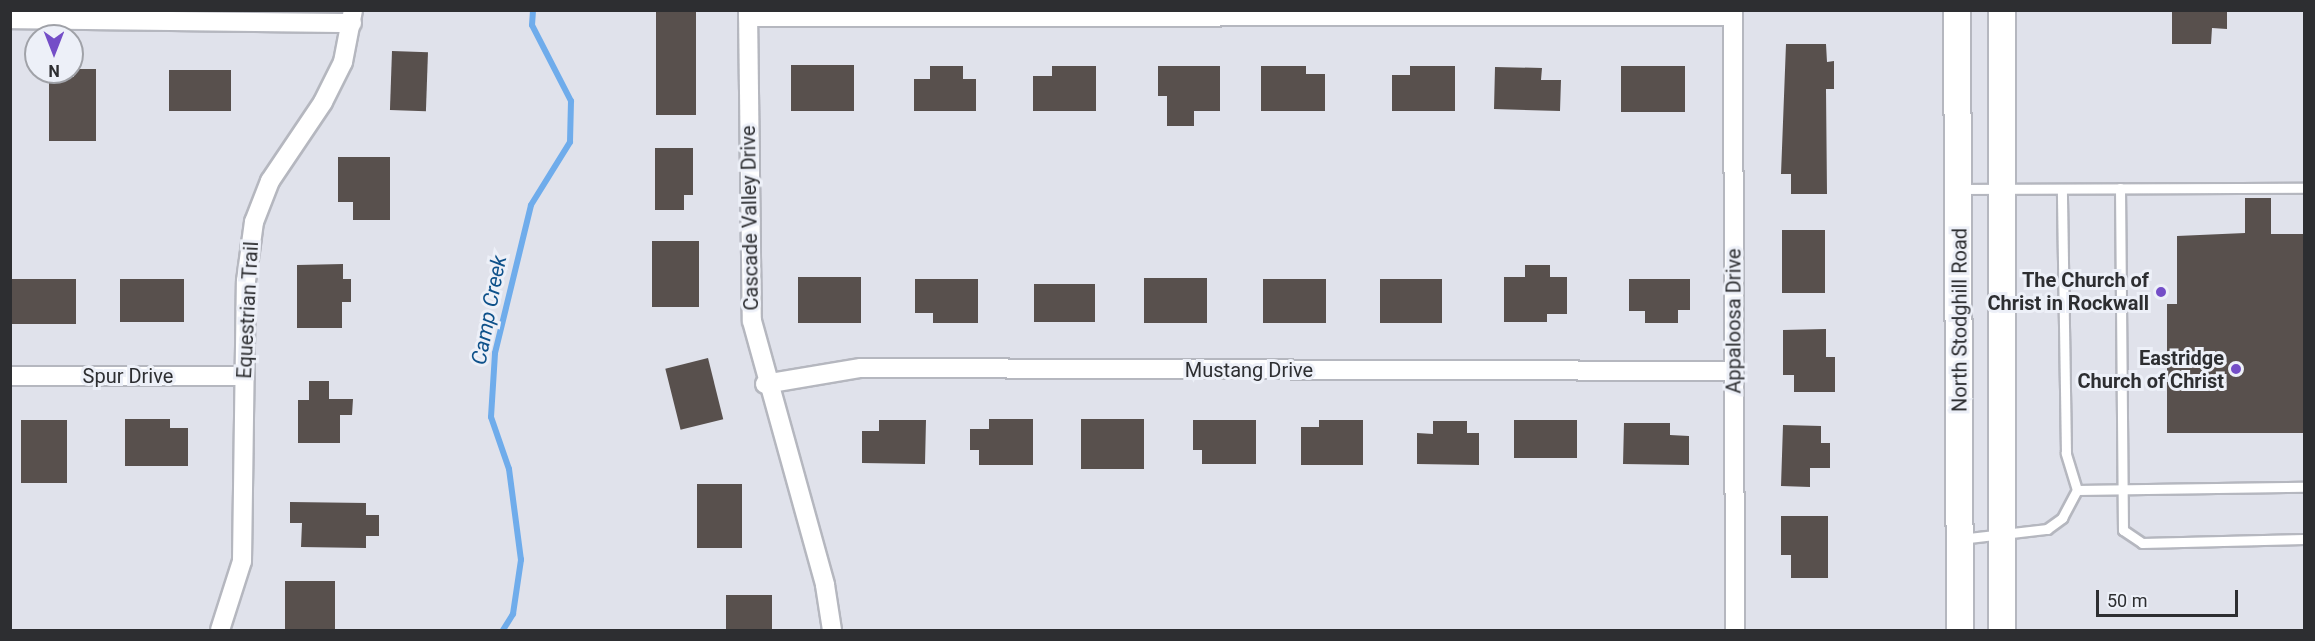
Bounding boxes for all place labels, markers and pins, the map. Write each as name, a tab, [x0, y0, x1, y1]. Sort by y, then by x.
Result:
place label: The Church of Christ in Rockwall	[1987, 268, 2149, 315]
marker: The Church of Christ in Rockwall	[2154, 285, 2168, 299]
place label: Eastridge Church of Christ	[2077, 346, 2224, 393]
marker: Eastridge Church of Christ	[2229, 362, 2243, 376]

